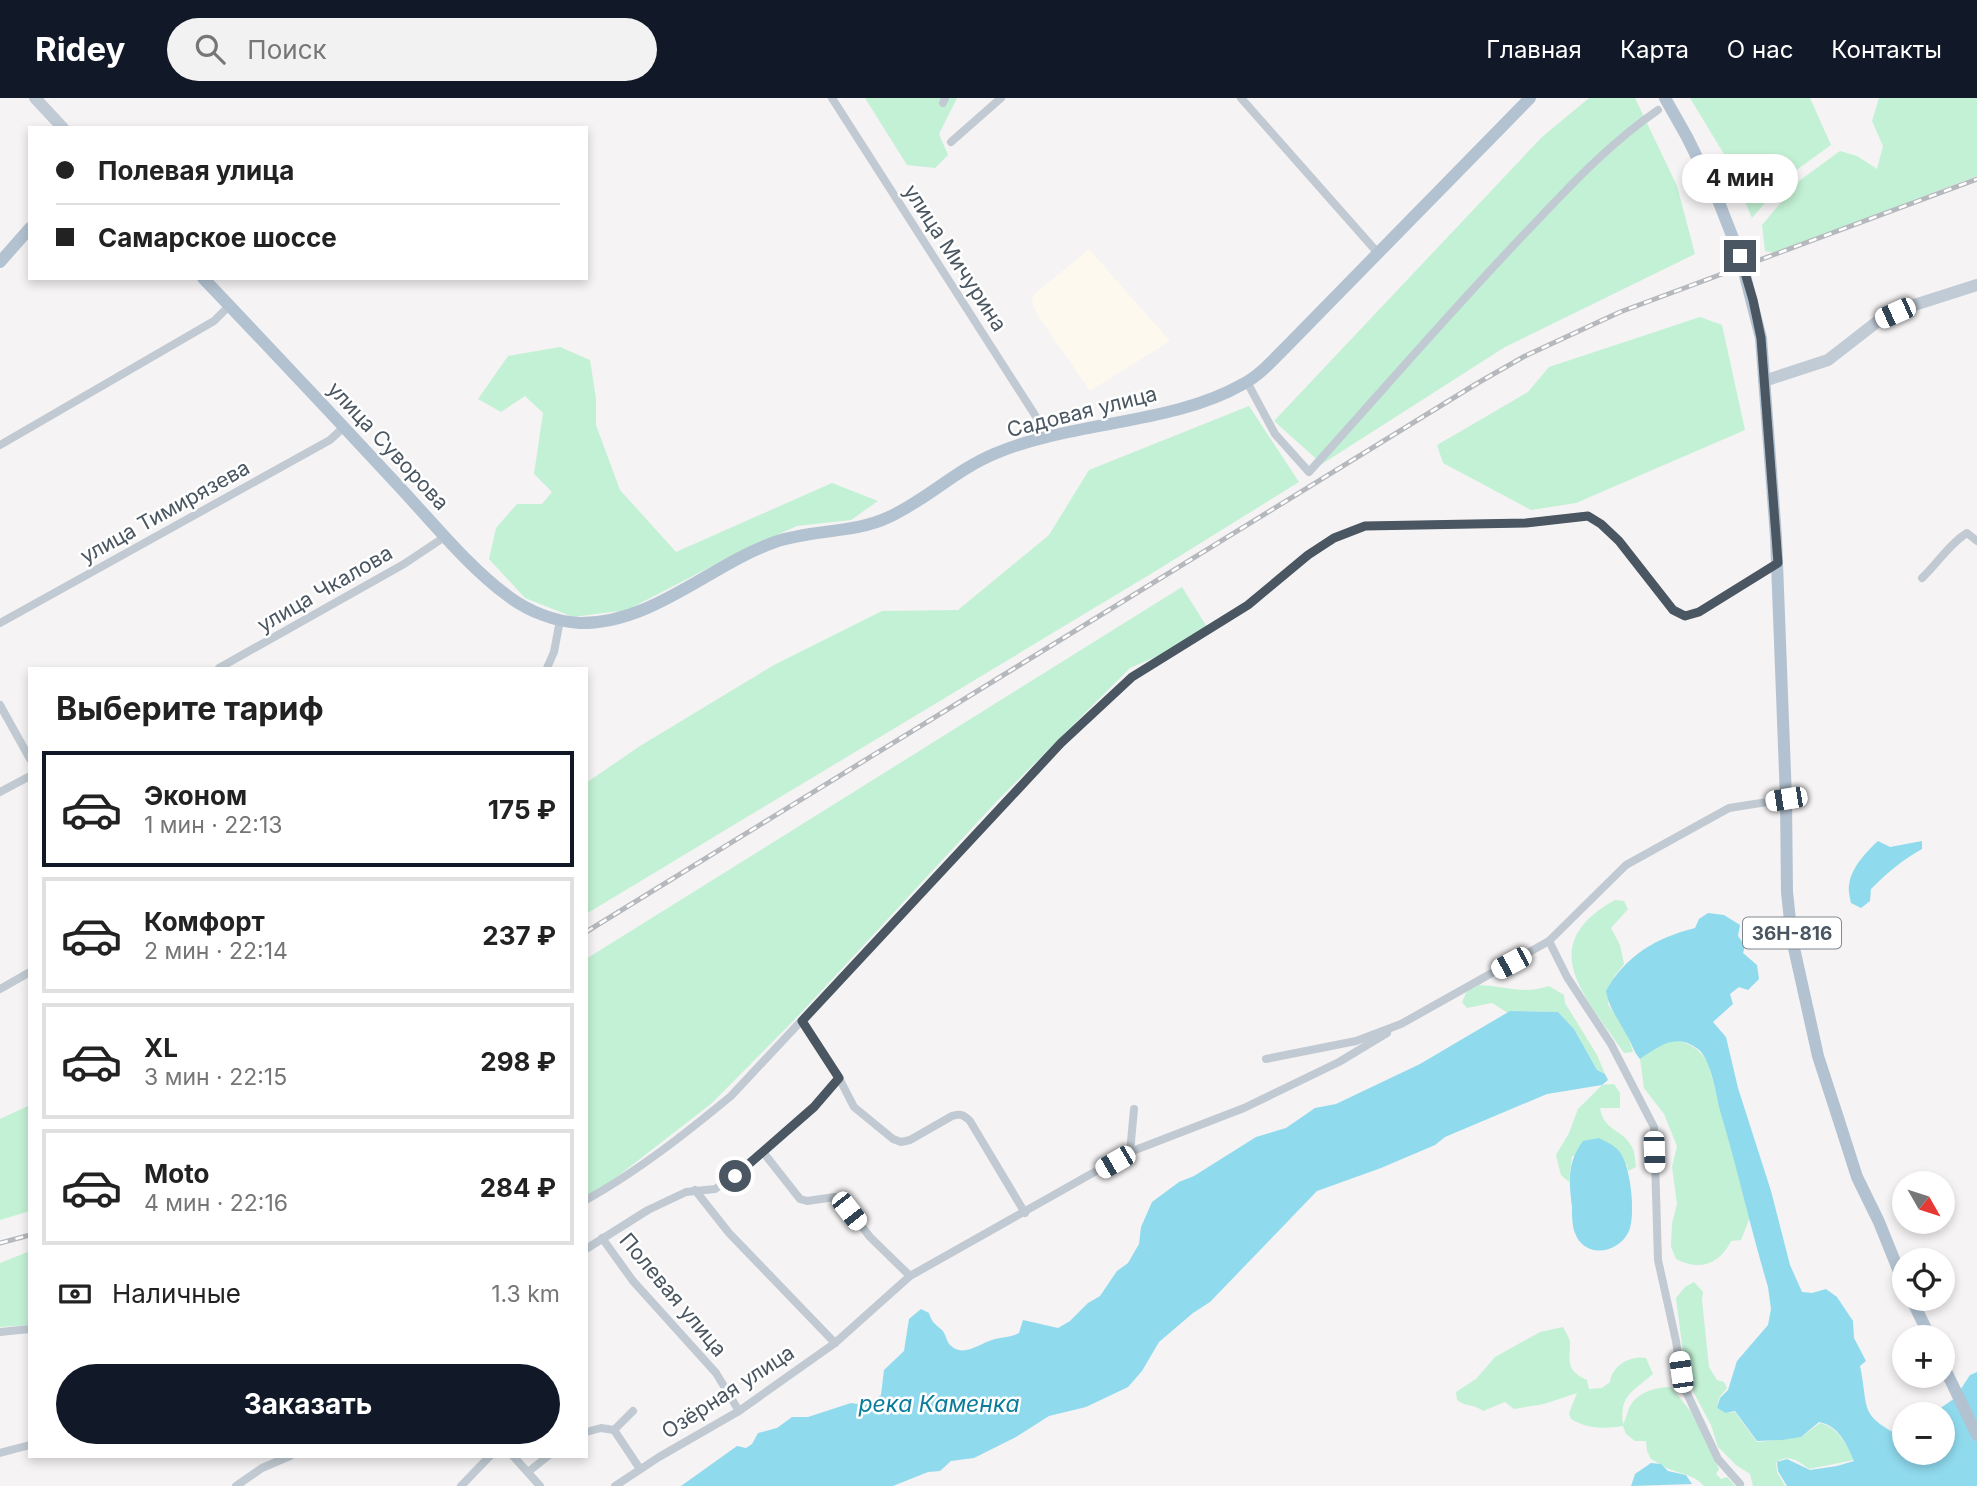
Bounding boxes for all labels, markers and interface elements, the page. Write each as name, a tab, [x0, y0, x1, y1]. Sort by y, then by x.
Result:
search box	[167, 18, 657, 81]
text: Ridey	[35, 29, 125, 69]
icon: search	[191, 30, 229, 68]
text: Поиск	[247, 34, 327, 65]
text: Главная	[1486, 35, 1582, 64]
text: Карта	[1620, 35, 1689, 64]
text: О нас	[1727, 35, 1793, 64]
text: Контакты	[1831, 35, 1942, 64]
text: Полевая улица	[98, 155, 294, 186]
callout: 4 мин	[1682, 155, 1798, 204]
text: 4 мин	[1706, 164, 1774, 192]
street label: улица Мичурина	[899, 180, 1012, 336]
text: Самарское шоссе	[98, 222, 337, 253]
route end	[1724, 240, 1756, 272]
car	[1872, 295, 1919, 331]
street label: улица Суворова	[323, 376, 454, 515]
street label: Садовая улица	[1004, 381, 1160, 442]
street label: улица Тимирязева	[76, 455, 254, 568]
street label: улица Чкалова	[253, 540, 397, 637]
text: Выберите тариф	[56, 689, 324, 728]
icon: car	[60, 778, 123, 841]
text: Эконом	[144, 780, 247, 811]
car	[1764, 785, 1809, 813]
text: 175 ₽	[488, 794, 556, 825]
text: 1 мин · 22:13	[144, 811, 283, 839]
icon: car	[60, 904, 123, 967]
text: Комфорт	[144, 906, 265, 937]
road number: 36Н-816	[1743, 918, 1841, 948]
text: 237 ₽	[482, 920, 556, 951]
text: 2 мин · 22:14	[144, 937, 288, 965]
car	[1488, 944, 1535, 982]
icon: car	[60, 1030, 123, 1093]
text: XL	[144, 1032, 178, 1063]
text: 298 ₽	[480, 1046, 556, 1077]
text: 3 мин · 22:15	[144, 1063, 287, 1091]
car	[1643, 1131, 1666, 1173]
car	[1092, 1142, 1139, 1182]
icon: car	[60, 1156, 123, 1219]
text: Moto	[144, 1158, 209, 1189]
route start	[719, 1160, 751, 1192]
north arrow	[1892, 1171, 1955, 1234]
map controls	[1892, 1171, 1955, 1465]
text: 284 ₽	[480, 1172, 556, 1203]
car	[828, 1188, 871, 1234]
text: 4 мин · 22:16	[144, 1189, 288, 1217]
street label: Полевая улица	[615, 1228, 732, 1361]
button: locate	[1892, 1248, 1955, 1311]
icon: cash	[56, 1275, 94, 1313]
text: Наличные	[112, 1278, 241, 1309]
text: 1.3 km	[491, 1280, 560, 1308]
button: +	[1892, 1325, 1955, 1388]
street label: Озёрная улица	[657, 1339, 799, 1444]
car	[1668, 1350, 1695, 1394]
button: Заказать	[56, 1364, 560, 1444]
water label: река Каменка	[857, 1390, 1020, 1418]
button: −	[1892, 1402, 1955, 1465]

